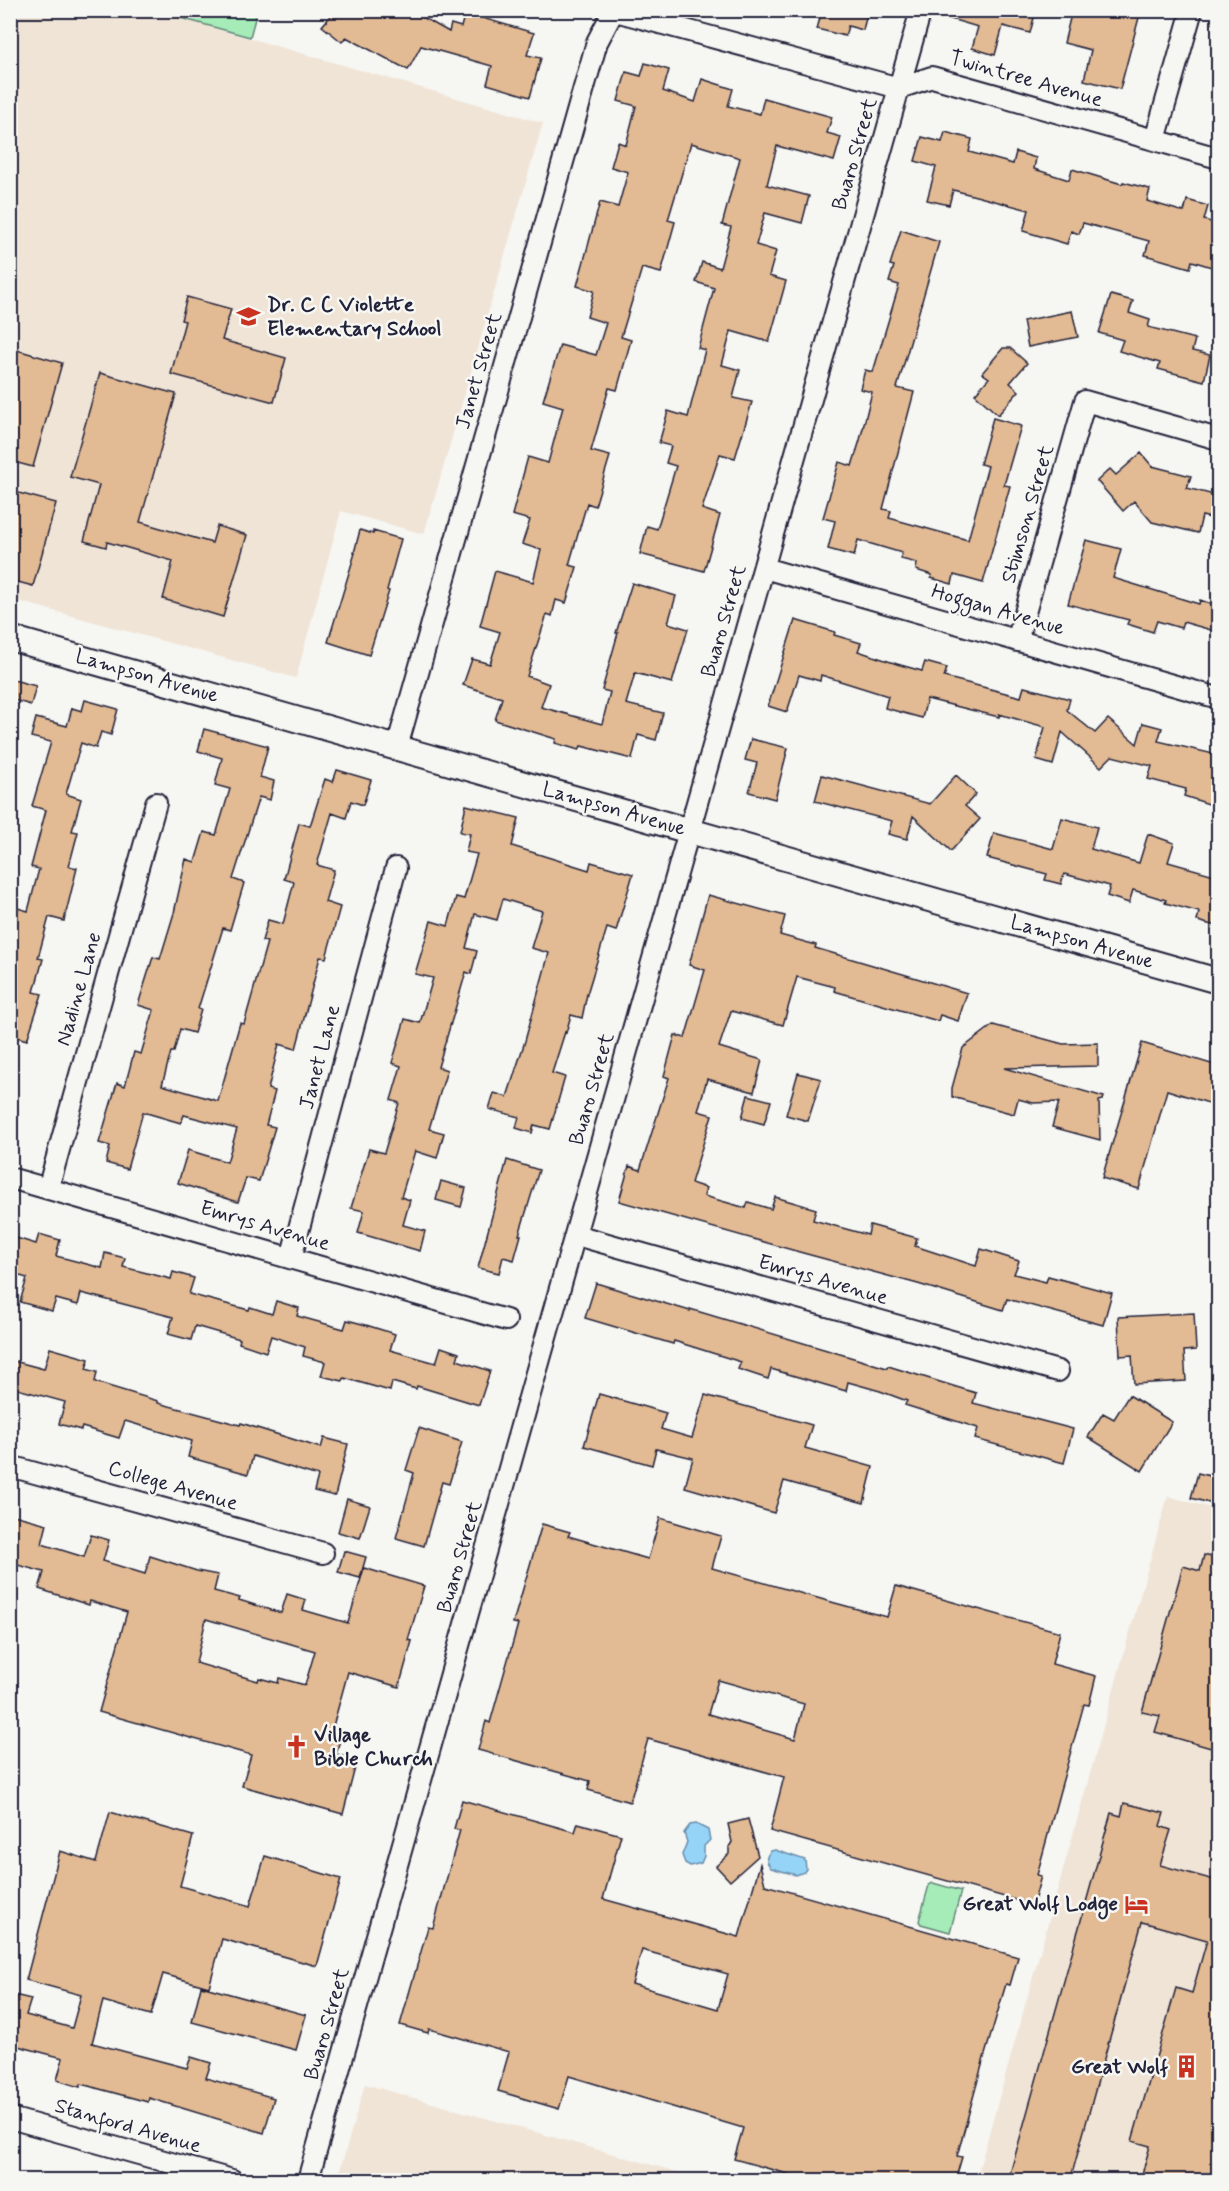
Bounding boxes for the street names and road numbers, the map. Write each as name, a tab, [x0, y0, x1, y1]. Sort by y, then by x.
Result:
street label: Twintree Avenue	[946, 44, 1106, 114]
street label: Buaro Street	[826, 94, 885, 213]
street label: Janet Street	[449, 309, 509, 433]
street label: Stimson Street	[995, 441, 1061, 586]
street label: Buaro Street	[695, 561, 754, 680]
street label: Hoggan Avenue	[927, 578, 1068, 644]
street label: Lampson Avenue	[72, 642, 222, 710]
street label: Lampson Avenue	[539, 775, 689, 843]
street label: Lampson Avenue	[1007, 908, 1157, 976]
street label: Nadine Lane	[49, 929, 109, 1049]
street label: Janet Lane	[293, 1001, 347, 1113]
street label: Buaro Street	[563, 1029, 622, 1148]
street label: Emrys Avenue	[197, 1194, 333, 1258]
street label: Emrys Avenue	[755, 1248, 891, 1312]
street label: College Avenue	[105, 1454, 241, 1518]
street label: Buaro Street	[431, 1497, 490, 1616]
street label: Buaro Street	[298, 1964, 357, 2083]
street label: Stanford Avenue	[51, 2092, 204, 2162]

